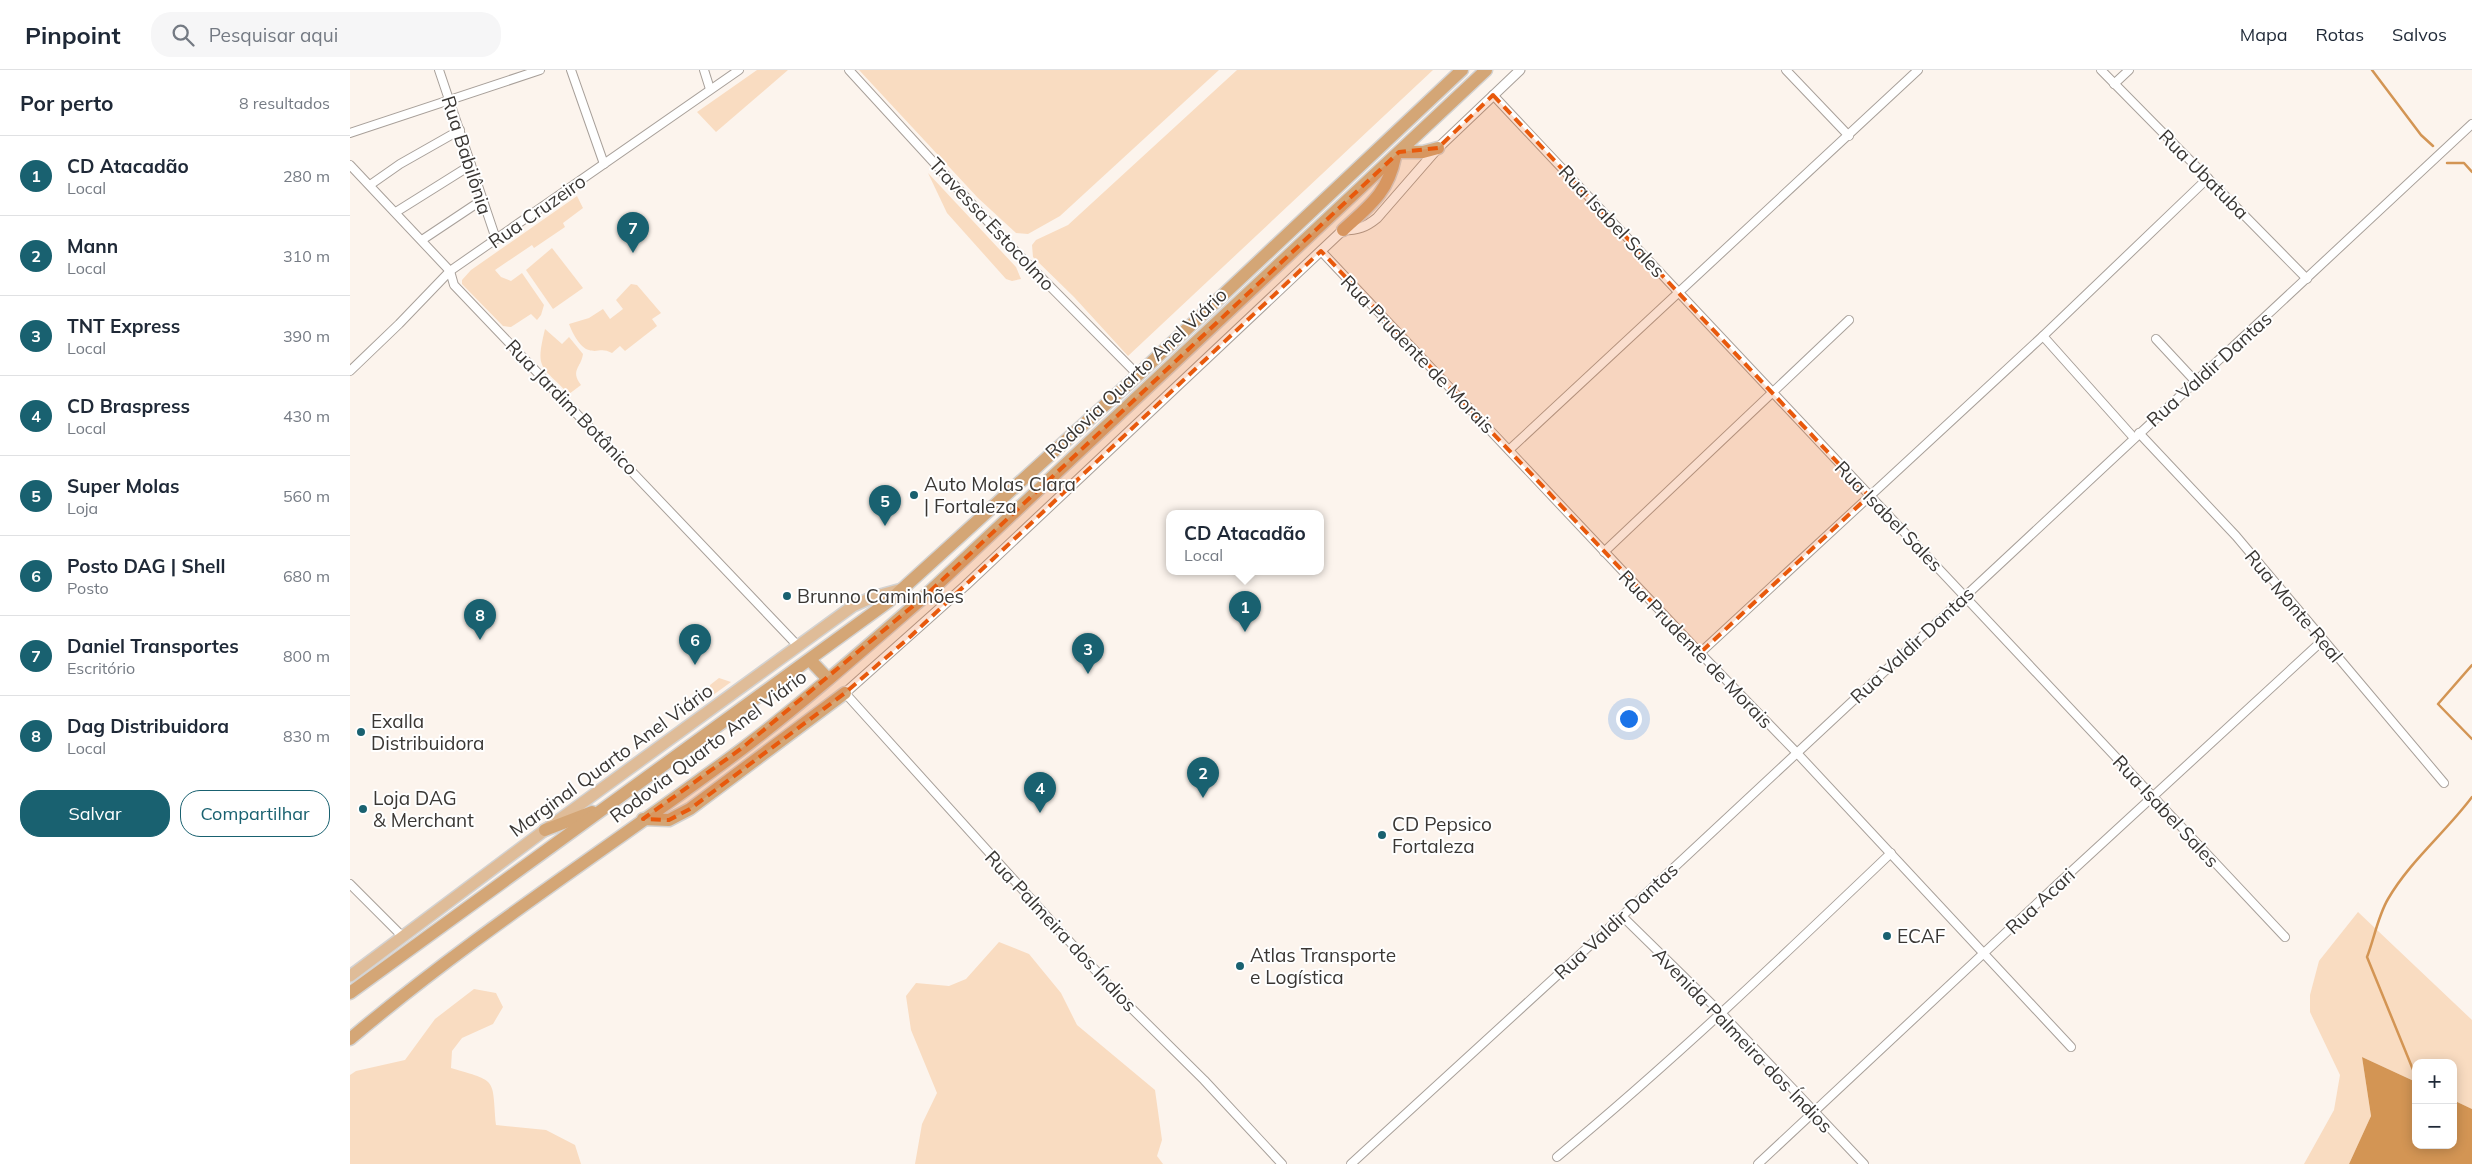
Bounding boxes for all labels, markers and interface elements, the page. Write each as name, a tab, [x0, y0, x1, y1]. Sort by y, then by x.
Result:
search box	[151, 12, 501, 57]
text: Pinpoint	[25, 20, 121, 50]
icon: search	[169, 21, 197, 49]
text: Pesquisar aqui	[209, 23, 338, 47]
text: Mapa	[2240, 23, 2288, 46]
text: Rotas	[2316, 23, 2364, 46]
text: Salvos	[2392, 23, 2447, 46]
text: Por perto	[20, 90, 114, 116]
text: 8 resultados	[239, 93, 330, 113]
street label: Rua Babilônia	[437, 93, 497, 217]
street label: Rua Ubatuba	[2154, 124, 2254, 224]
street label: Travessa Estocolmo	[924, 152, 1060, 296]
text: CD Atacadão	[67, 154, 189, 178]
street label: Rua Isabel Sales	[1554, 160, 1670, 282]
text: 1	[31, 166, 41, 186]
text: 280 m	[283, 166, 330, 186]
street label: Rua Cruzeiro	[484, 169, 590, 253]
text: Local	[67, 178, 106, 198]
pin: 7	[617, 212, 649, 253]
text: Mann	[67, 234, 118, 258]
text: 2	[31, 246, 41, 266]
text: 310 m	[283, 246, 330, 266]
text: Local	[67, 258, 106, 278]
street label: Rua Prudente de Morais	[1336, 270, 1500, 438]
street label: Rodovia Quarto Anel Viário	[1040, 282, 1232, 464]
street label: Rua Valdir Dantas	[2141, 306, 2277, 432]
text: TNT Express	[67, 314, 180, 338]
text: 3	[31, 326, 41, 346]
text: 390 m	[283, 326, 330, 346]
street label: Rua Jardim Botânico	[501, 334, 643, 480]
text: Local	[67, 338, 106, 358]
text: CD Braspress	[67, 394, 190, 418]
text: 4	[31, 406, 41, 426]
text: 430 m	[283, 406, 330, 426]
text: Local	[67, 418, 106, 438]
street label: Rua Isabel Sales	[1830, 456, 1948, 576]
place label: Auto Molas Clara | Fortaleza	[924, 472, 1076, 518]
text: Super Molas	[67, 474, 179, 498]
pin: 5	[869, 485, 901, 526]
text: 5	[31, 486, 41, 506]
text: 560 m	[283, 486, 330, 506]
marker: Auto Molas Clara | Fortaleza	[908, 489, 920, 501]
text: Loja	[67, 498, 98, 518]
popup	[1166, 510, 1324, 575]
text: CD Atacadão	[1184, 521, 1306, 545]
text: Local	[1184, 545, 1223, 565]
street label: Rua Monte Real	[2240, 545, 2348, 667]
text: Posto DAG | Shell	[67, 554, 225, 578]
street label: Rua Prudente de Morais	[1614, 565, 1778, 733]
text: 6	[31, 566, 41, 586]
text: 680 m	[283, 566, 330, 586]
text: Posto	[67, 578, 109, 598]
street label: Rua Valdir Dantas	[1845, 581, 1979, 709]
place label: Brunno Caminhões	[797, 584, 964, 608]
marker: Brunno Caminhões	[781, 590, 793, 602]
pin: 1	[1229, 591, 1261, 632]
pin: 8	[464, 599, 496, 640]
pin: 6	[679, 624, 711, 665]
pin: 3	[1072, 633, 1104, 674]
text: Daniel Transportes	[67, 634, 239, 658]
text: 7	[31, 646, 41, 666]
text: 800 m	[283, 646, 330, 666]
text: Escritório	[67, 658, 135, 678]
street label: Rodovia Quarto Anel Viário	[605, 664, 811, 828]
street label: Marginal Quarto Anel Viário	[505, 678, 717, 842]
your location	[1616, 706, 1642, 732]
place label: Exalla Distribuidora	[371, 709, 484, 755]
text: Dag Distribuidora	[67, 714, 229, 738]
text: 8	[31, 726, 41, 746]
text: 830 m	[283, 726, 330, 746]
marker: Exalla Distribuidora	[355, 726, 367, 738]
text: Local	[67, 738, 106, 758]
street label: Rua Isabel Sales	[2108, 750, 2224, 872]
pin: 2	[1187, 757, 1219, 798]
pin: 4	[1024, 772, 1056, 813]
place label: Loja DAG & Merchant	[373, 786, 474, 832]
button: Salvar	[20, 790, 170, 837]
button: Compartilhar	[180, 790, 330, 837]
marker: Loja DAG & Merchant	[357, 803, 369, 815]
place label: CD Pepsico Fortaleza	[1392, 812, 1492, 858]
marker: CD Pepsico Fortaleza	[1376, 829, 1388, 841]
street label: Rua Palmeira dos Índios	[980, 845, 1142, 1017]
street label: Rua Valdir Dantas	[1549, 857, 1683, 985]
street label: Rua Acari	[2000, 863, 2080, 939]
place label: ECAF	[1897, 924, 1946, 948]
marker: ECAF	[1881, 930, 1893, 942]
street label: Avenida Palmeira dos Índios	[1648, 942, 1838, 1138]
place label: Atlas Transporte e Logística	[1250, 943, 1396, 989]
marker: Atlas Transporte e Logística	[1234, 960, 1246, 972]
map controls	[2412, 1059, 2457, 1149]
button: +	[2412, 1059, 2457, 1104]
button: −	[2412, 1104, 2457, 1149]

